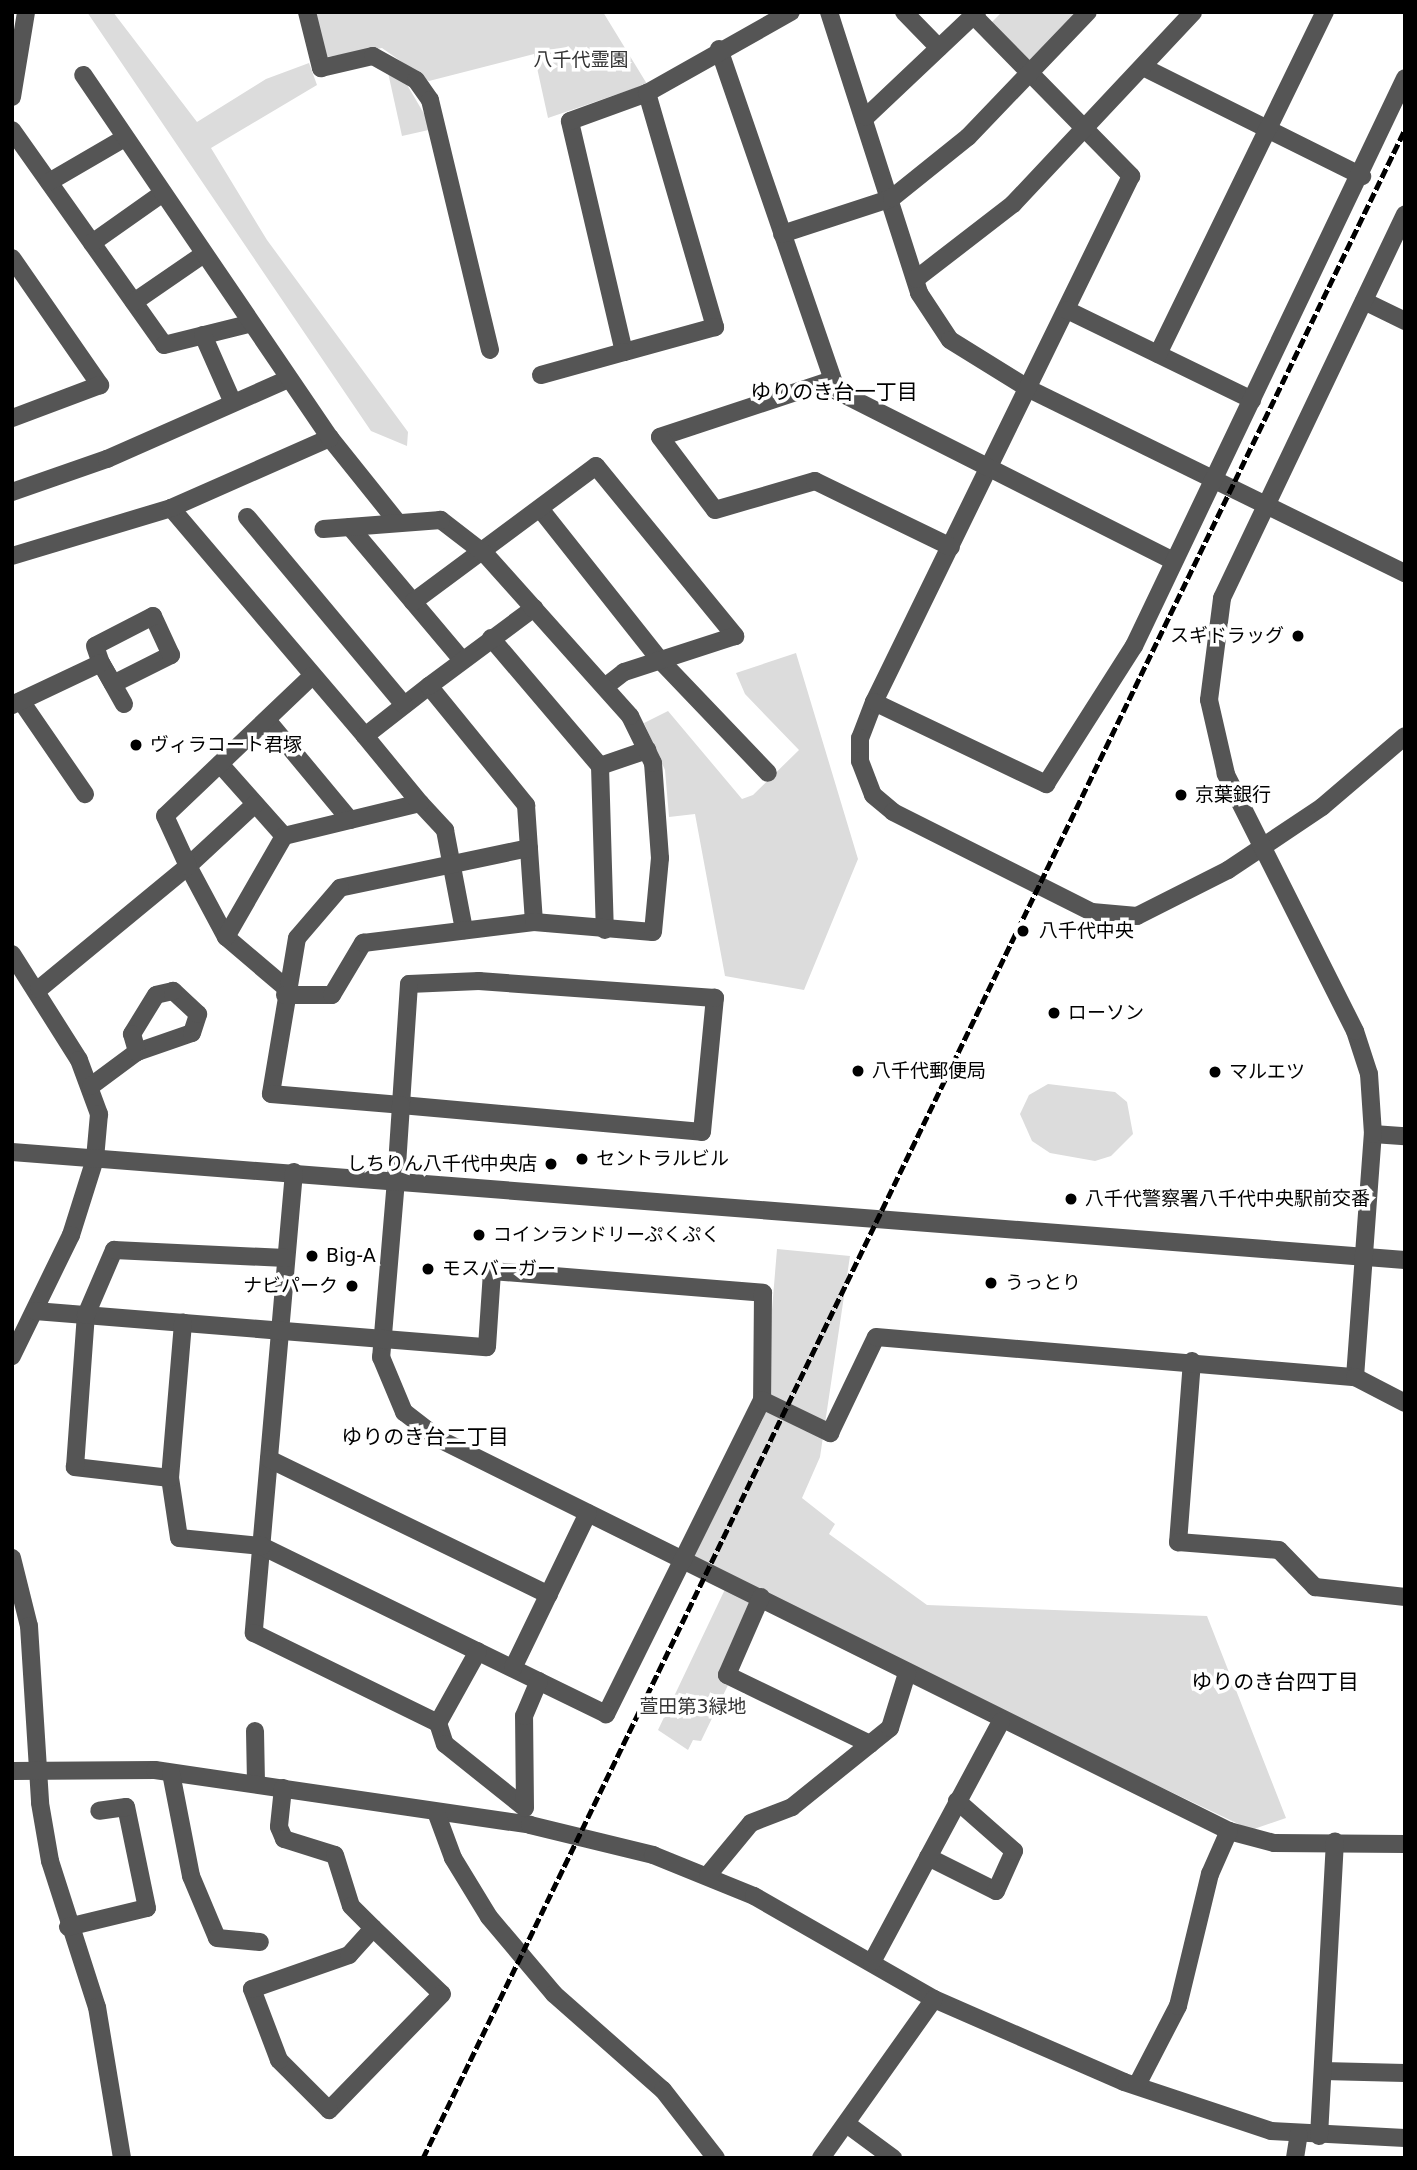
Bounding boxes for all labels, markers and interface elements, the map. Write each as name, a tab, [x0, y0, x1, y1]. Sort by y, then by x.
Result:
park label: 八千代霊園	[534, 49, 628, 71]
district label: ゆりのき台一丁目	[750, 379, 918, 405]
place label: スギドラッグ	[1170, 625, 1284, 647]
marker: スギドラッグ	[1290, 628, 1306, 644]
place label: ヴィラコート君塚	[150, 734, 302, 756]
marker: ヴィラコート君塚	[128, 737, 144, 753]
place label: 京葉銀行	[1195, 784, 1271, 806]
marker: 京葉銀行	[1173, 787, 1189, 803]
place label: 八千代中央	[1039, 920, 1134, 942]
marker: 八千代中央	[1013, 921, 1033, 941]
place label: ローソン	[1068, 1002, 1144, 1024]
marker: ローソン	[1046, 1005, 1062, 1021]
place label: 八千代郵便局	[872, 1060, 986, 1082]
place label: マルエツ	[1229, 1061, 1305, 1083]
marker: 八千代郵便局	[850, 1063, 866, 1079]
marker: マルエツ	[1207, 1064, 1223, 1080]
place label: セントラルビル	[596, 1148, 729, 1170]
marker: セントラルビル	[574, 1151, 590, 1167]
place label: しちりん八千代中央店	[347, 1153, 537, 1175]
marker: しちりん八千代中央店	[543, 1156, 559, 1172]
place label: 八千代警察署八千代中央駅前交番	[1085, 1188, 1370, 1210]
marker: 八千代警察署八千代中央駅前交番	[1063, 1191, 1079, 1207]
place label: コインランドリーぷくぷく	[493, 1224, 721, 1246]
marker: コインランドリーぷくぷく	[471, 1227, 487, 1243]
place label: Big-A	[326, 1245, 376, 1267]
marker: Big-A	[304, 1248, 320, 1264]
place label: モスバーガー	[442, 1258, 556, 1280]
marker: モスバーガー	[420, 1261, 436, 1277]
place label: うっとり	[1005, 1272, 1081, 1294]
place label: ナビパーク	[243, 1275, 338, 1297]
marker: うっとり	[983, 1275, 999, 1291]
marker: ナビパーク	[344, 1278, 360, 1294]
district label: ゆりのき台二丁目	[341, 1424, 509, 1450]
district label: ゆりのき台四丁目	[1191, 1669, 1359, 1695]
park label: 萱田第3緑地	[639, 1696, 747, 1718]

